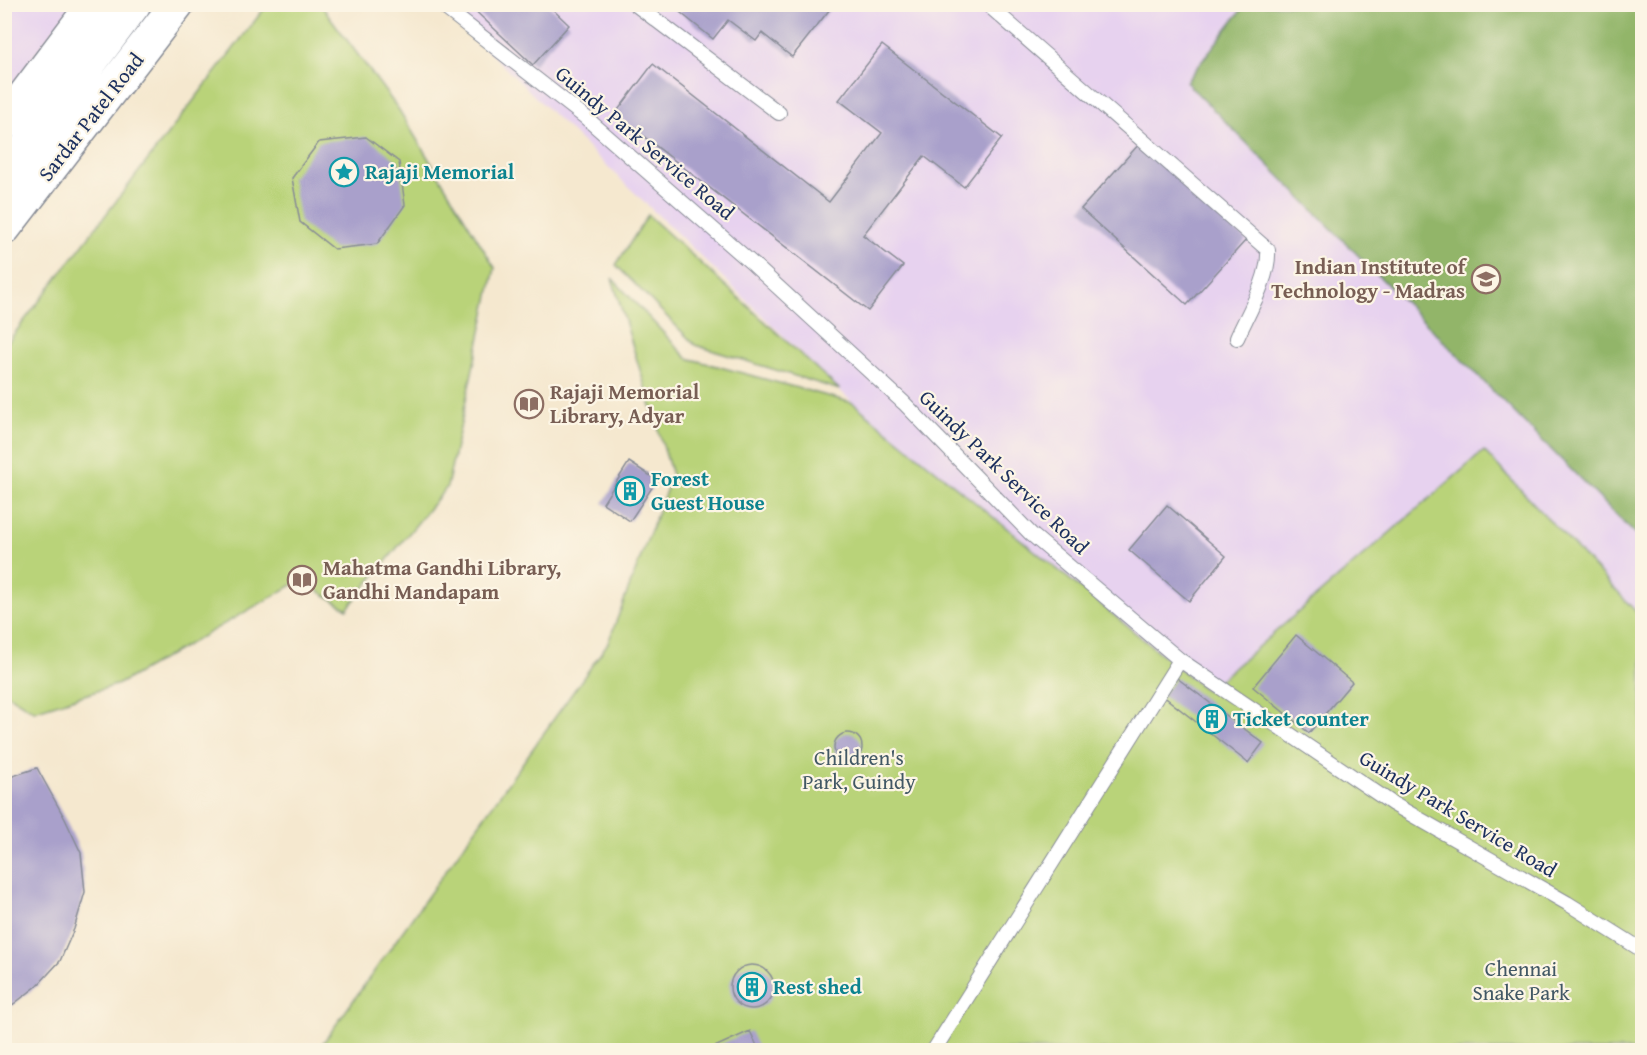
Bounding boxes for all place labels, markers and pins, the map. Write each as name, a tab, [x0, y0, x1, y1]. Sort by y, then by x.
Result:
place icon: Rajaji Memorial	[328, 156, 360, 188]
place label: Rajaji Memorial	[365, 156, 515, 187]
place label: Indian Institute of Technology - Madras	[1271, 251, 1468, 306]
school or university icon: Indian Institute of Technology - Madras	[1470, 263, 1502, 295]
place label: Rajaji Memorial Library, Adyar	[550, 376, 700, 431]
library icon: Rajaji Memorial Library, Adyar	[513, 388, 545, 420]
place label: Forest Guest House	[651, 463, 765, 518]
building icon: Forest Guest House	[614, 475, 646, 507]
place label: Mahatma Gandhi Library, Gandhi Mandapam	[323, 552, 561, 607]
library icon: Mahatma Gandhi Library, Gandhi Mandapam	[286, 564, 318, 596]
building icon: Ticket counter	[1196, 703, 1228, 735]
place label: Ticket counter	[1233, 703, 1369, 734]
building icon: Rest shed	[736, 971, 768, 1003]
place label: Rest shed	[773, 971, 862, 1002]

